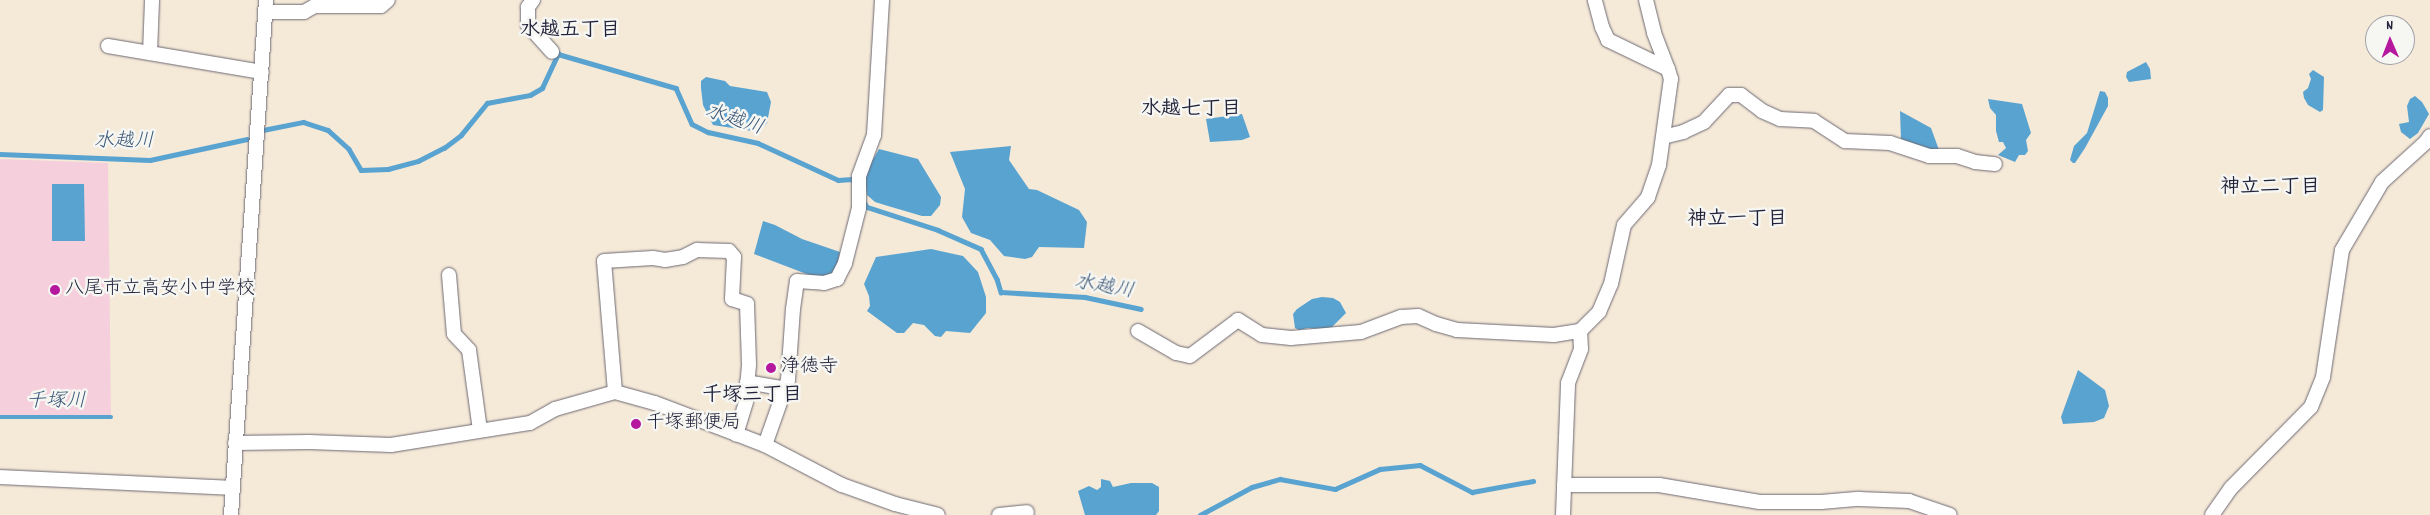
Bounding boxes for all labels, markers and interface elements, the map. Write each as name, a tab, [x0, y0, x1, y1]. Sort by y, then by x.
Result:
north arrow	[2365, 15, 2415, 65]
text: N	[2386, 16, 2393, 36]
district label: 水越五丁目	[520, 19, 620, 43]
district label: 水越七丁目	[1141, 98, 1241, 122]
water label: 水越川	[702, 100, 766, 142]
water label: 水越川	[94, 130, 154, 154]
district label: 神立二丁目	[2220, 176, 2320, 200]
district label: 神立一丁目	[1687, 208, 1787, 232]
water label: 水越川	[1072, 271, 1136, 305]
place label: 八尾市立高安小中学校	[65, 279, 255, 301]
marker: 八尾市立高安小中学校	[49, 284, 61, 296]
place label: 浄徳寺	[781, 357, 838, 379]
marker: 浄徳寺	[765, 362, 777, 374]
district label: 千塚三丁目	[702, 384, 802, 408]
water label: 千塚川	[26, 390, 86, 414]
place label: 千塚郵便局	[646, 413, 741, 435]
marker: 千塚郵便局	[630, 418, 642, 430]

